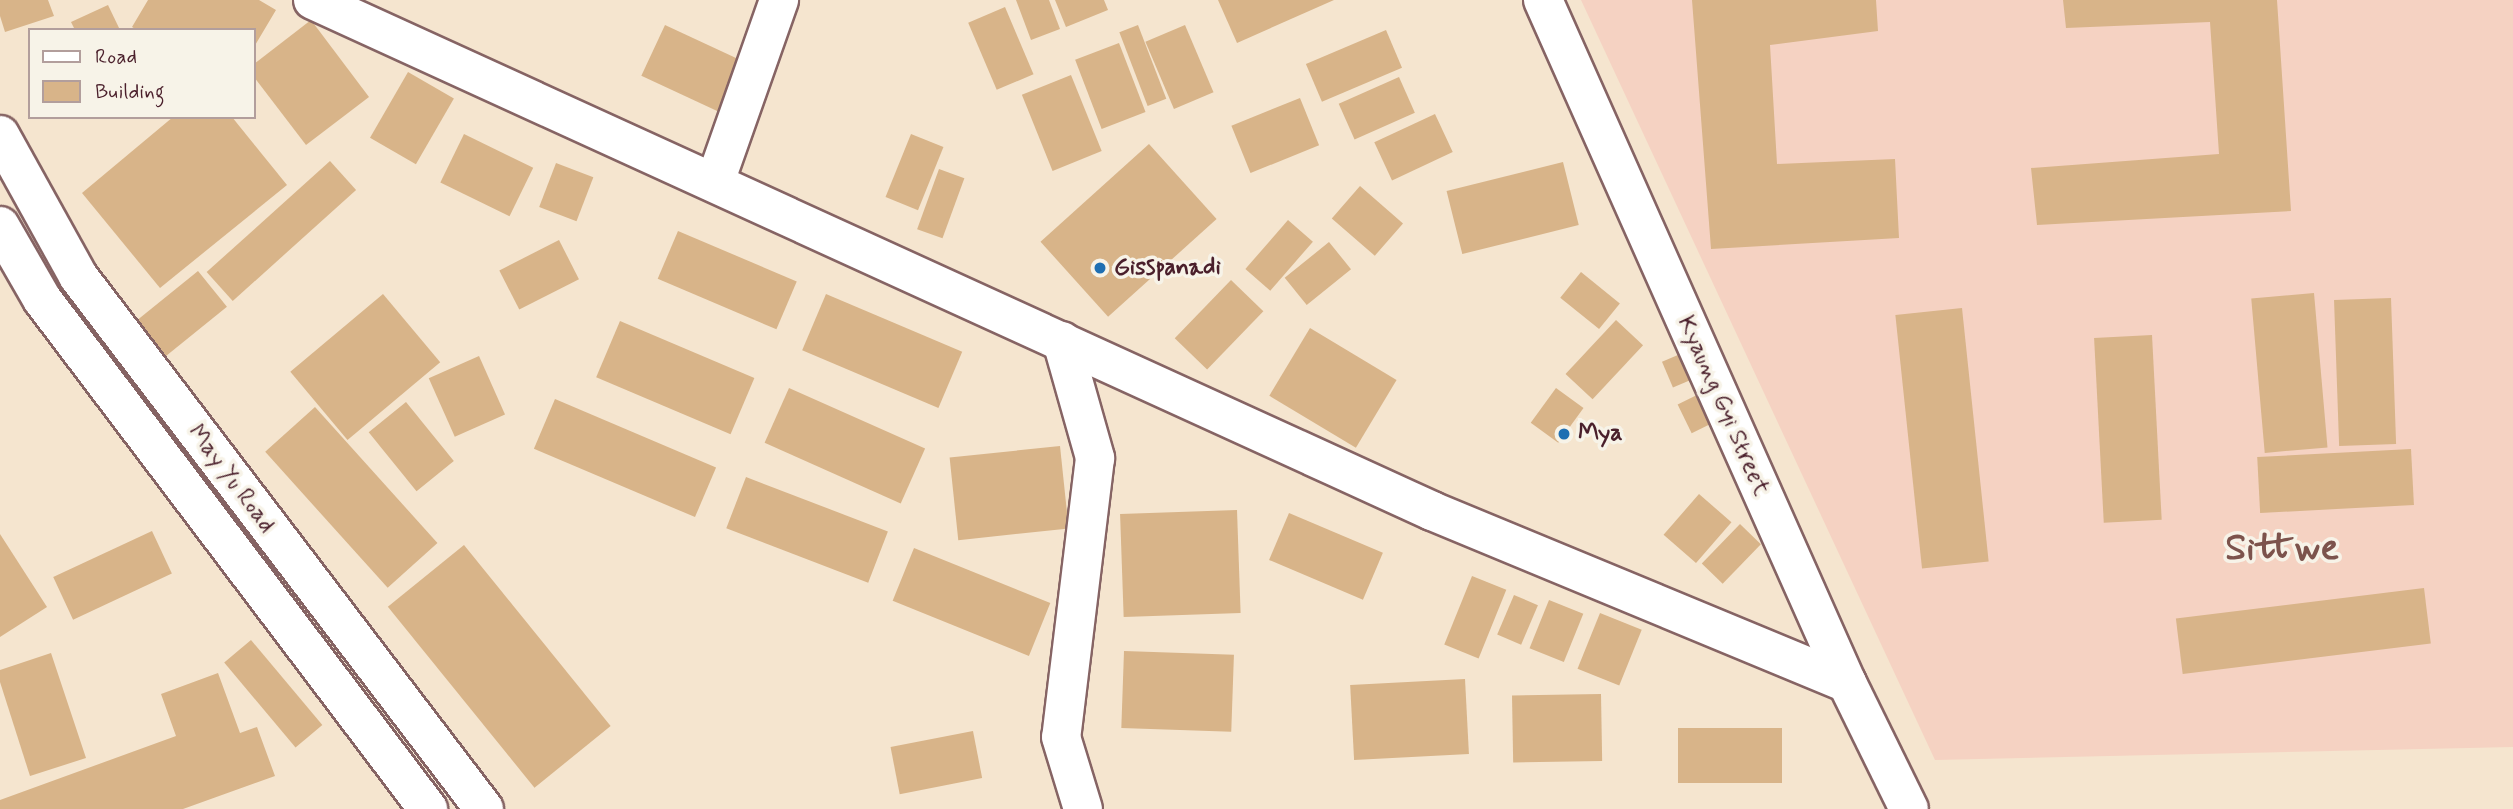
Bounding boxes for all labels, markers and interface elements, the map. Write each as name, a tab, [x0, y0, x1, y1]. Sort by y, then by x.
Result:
legend	[28, 28, 256, 119]
text: Road	[95, 43, 137, 71]
text: Building	[95, 78, 165, 106]
place label: Gisspanadi	[1114, 254, 1221, 282]
marker: Gisspanadi	[1092, 260, 1108, 276]
street label: Kyaung Gyi Street	[1670, 311, 1776, 501]
street label: May Yu Road	[179, 417, 283, 541]
place label: Mya	[1578, 420, 1623, 448]
marker: Mya	[1556, 426, 1572, 442]
district label: Sittwe	[2225, 526, 2339, 572]

